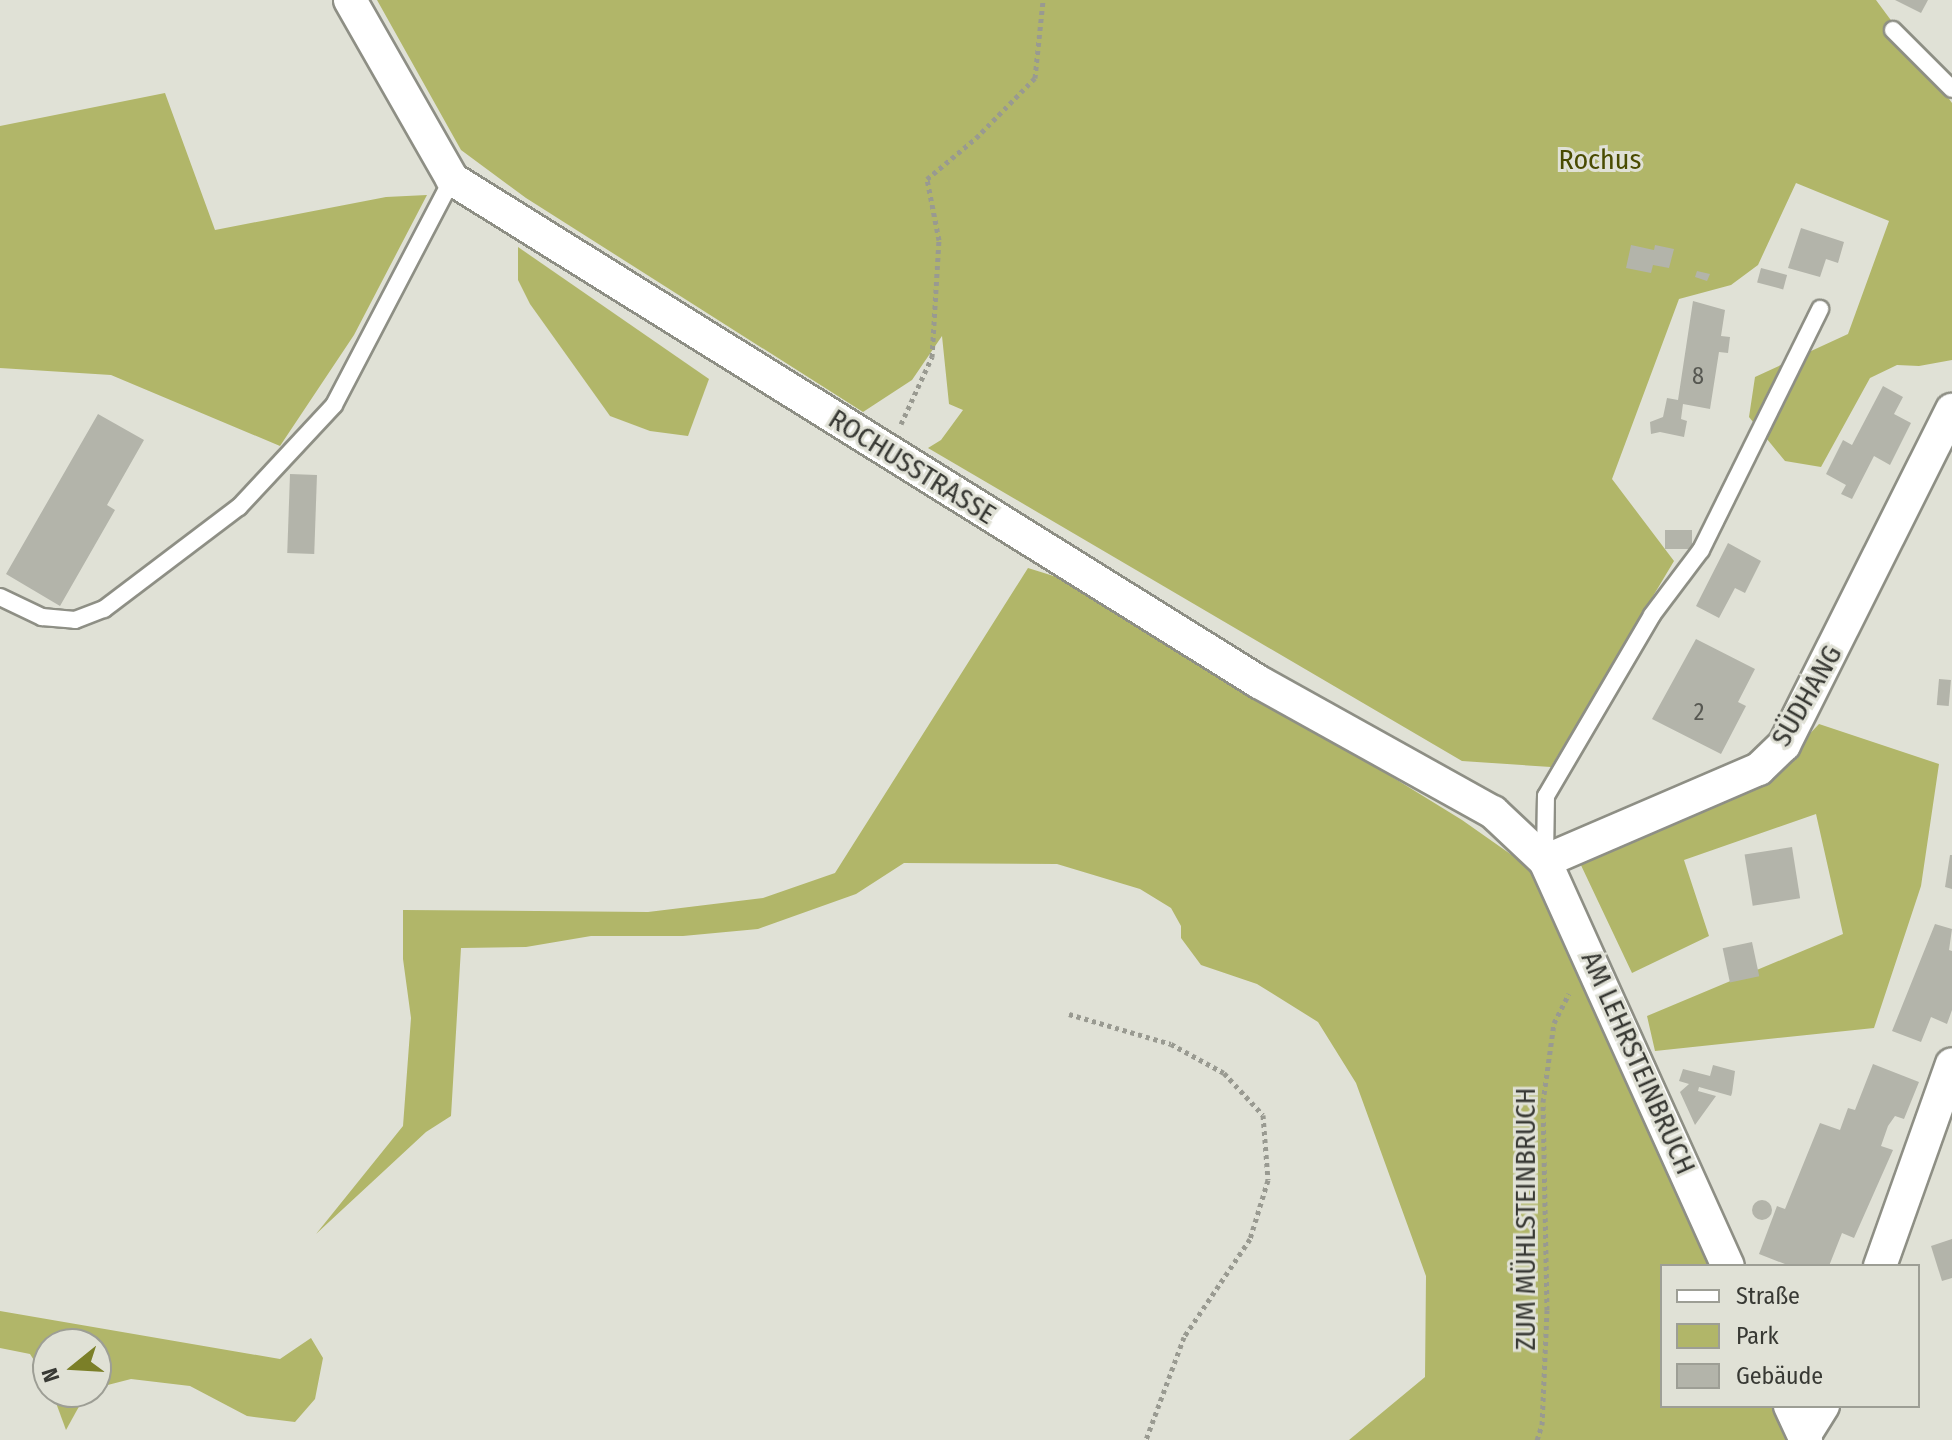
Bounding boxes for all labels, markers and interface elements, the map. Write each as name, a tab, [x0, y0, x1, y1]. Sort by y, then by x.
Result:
park label: Rochus	[1559, 143, 1641, 177]
house number: 8	[1692, 363, 1704, 391]
street label: ROCHUSSTRASSE	[822, 402, 1002, 532]
street label: SÜDHANG	[1765, 639, 1849, 753]
house number: 2	[1694, 699, 1704, 727]
street label: AM LEHRSTEINBRUCH	[1574, 946, 1702, 1180]
street label: ZUM MÜHLSTEINBRUCH	[1509, 1088, 1543, 1350]
legend	[1660, 1264, 1920, 1408]
text: Straße	[1736, 1282, 1800, 1310]
text: Park	[1736, 1322, 1779, 1350]
north arrow	[32, 1328, 112, 1408]
text: Gebäude	[1736, 1362, 1823, 1390]
text: N	[36, 1365, 65, 1385]

